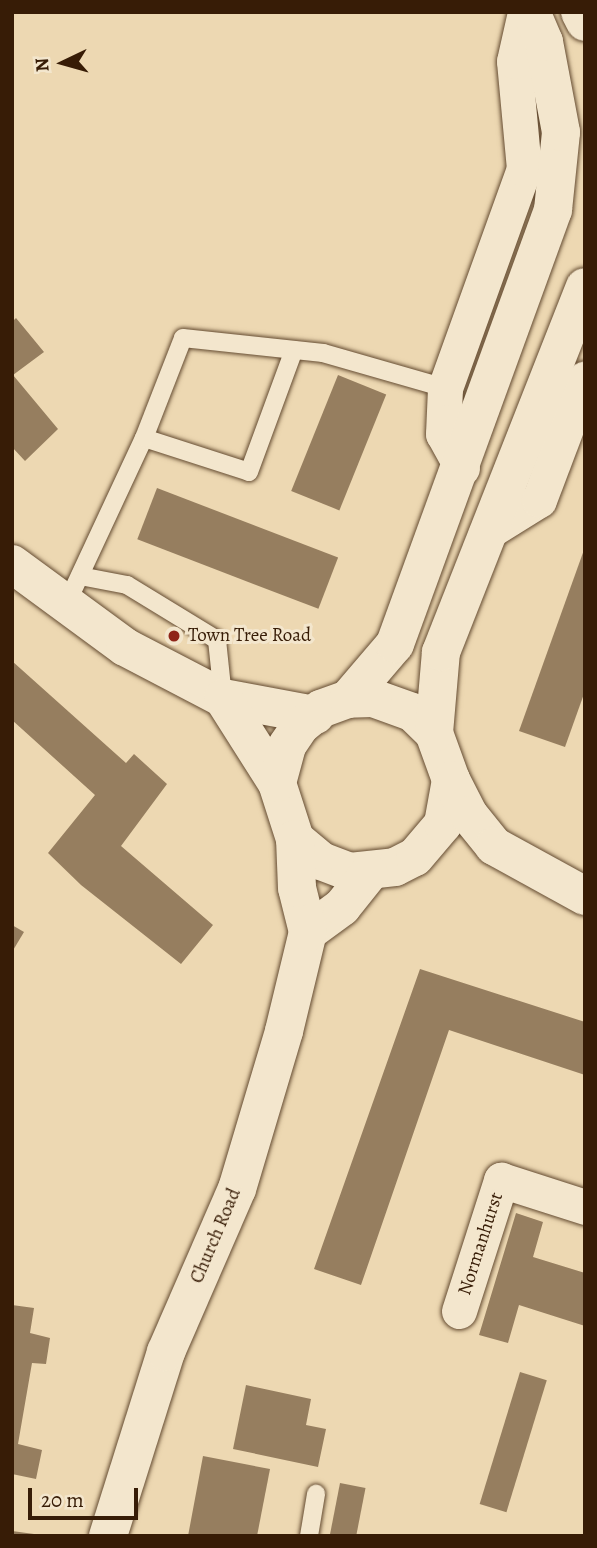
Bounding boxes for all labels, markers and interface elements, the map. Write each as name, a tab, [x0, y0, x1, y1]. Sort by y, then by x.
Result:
north arrow	[28, 28, 98, 98]
text: N	[29, 57, 56, 73]
place label: Town Tree Road	[188, 625, 311, 647]
marker: Town Tree Road	[166, 628, 182, 644]
street label: Church Road	[186, 1185, 246, 1287]
street label: Normanhurst	[454, 1190, 508, 1298]
scale bar	[32, 1474, 142, 1518]
text: 20 m	[41, 1486, 84, 1514]

